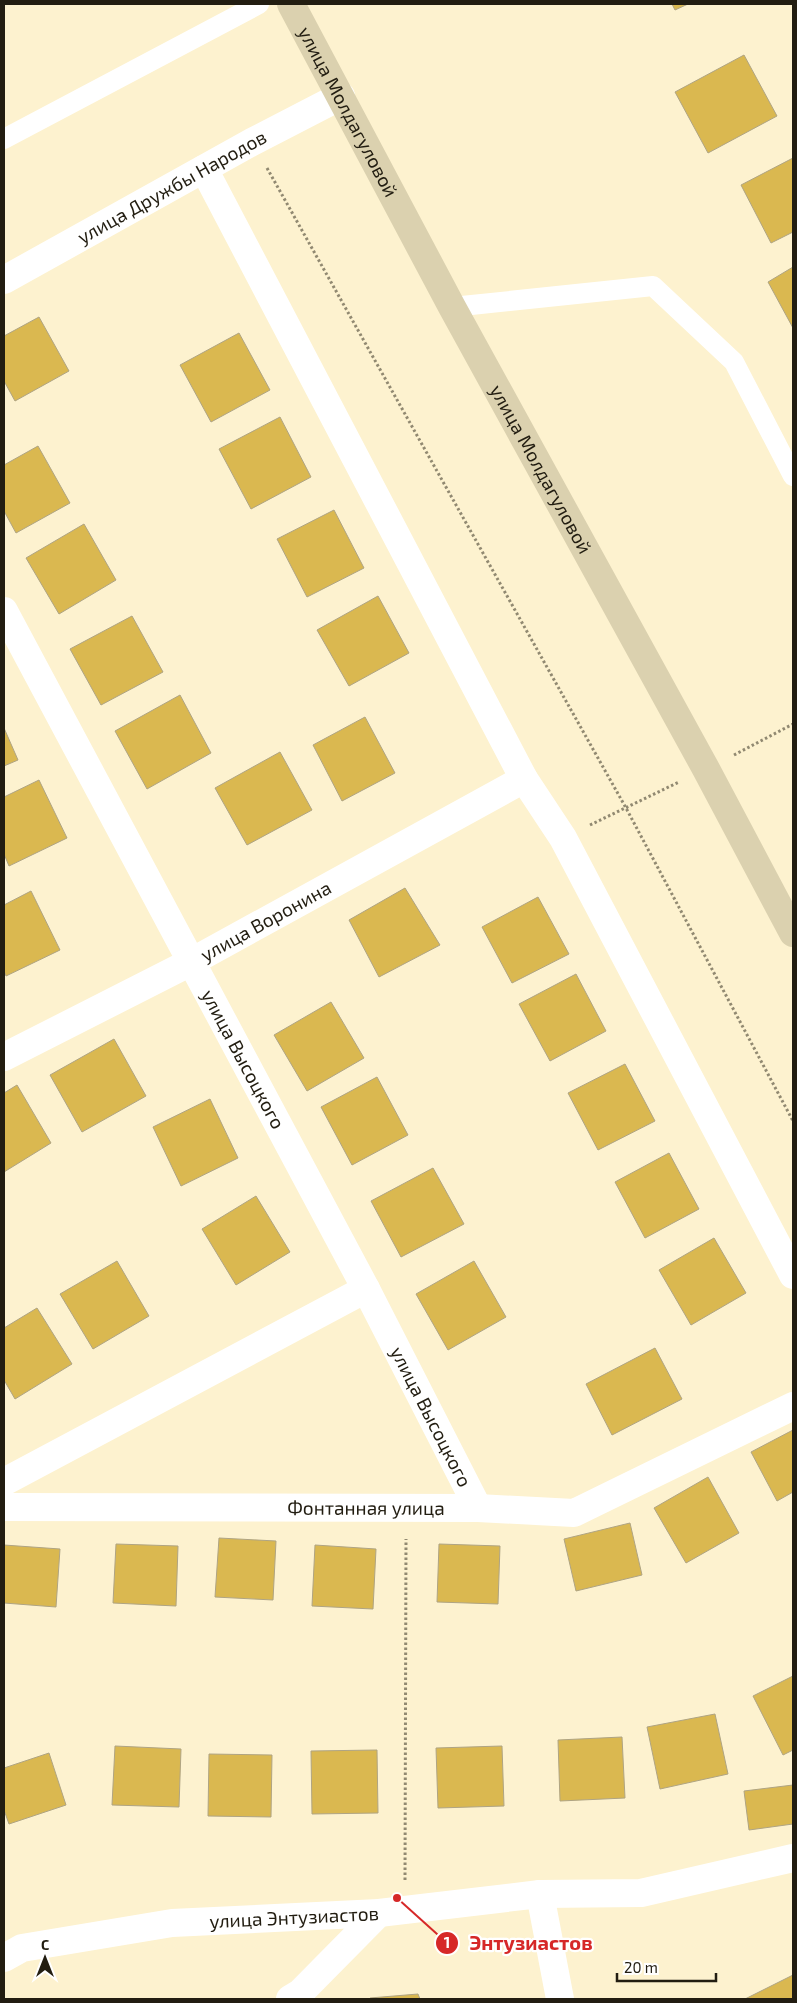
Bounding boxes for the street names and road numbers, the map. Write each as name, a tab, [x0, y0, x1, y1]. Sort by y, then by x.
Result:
street label: улица Молдагуловой	[293, 22, 403, 201]
street label: улица Дружбы Народов	[73, 125, 270, 249]
street label: улица Молдагуловой	[485, 380, 597, 557]
street label: улица Воронина	[196, 875, 335, 967]
street label: улица Высоцкого	[196, 985, 290, 1133]
street label: улица Высоцкого	[385, 1342, 477, 1491]
street label: Фонтанная улица	[287, 1496, 445, 1520]
street label: улица Энтузиастов	[209, 1901, 380, 1933]

